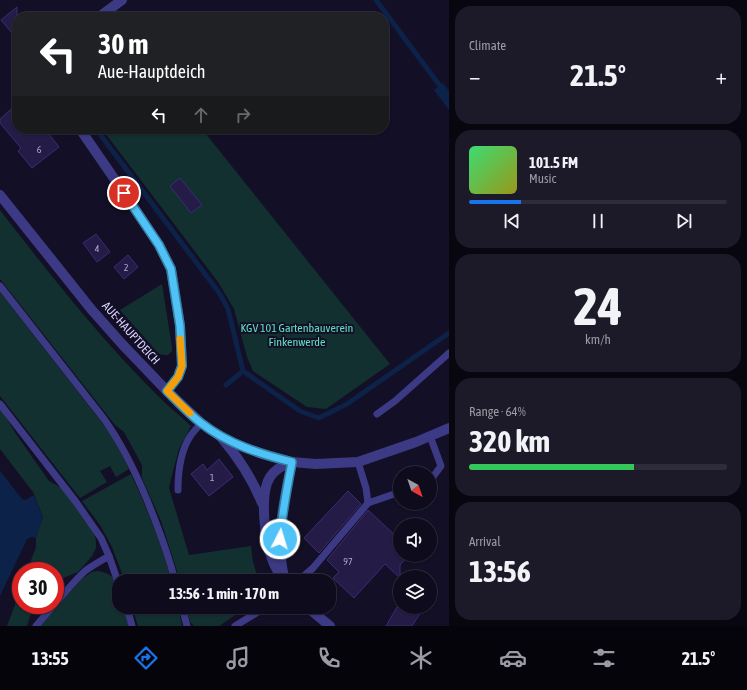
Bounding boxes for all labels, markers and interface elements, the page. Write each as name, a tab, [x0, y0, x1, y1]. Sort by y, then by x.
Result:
icon: left	[32, 28, 84, 80]
text: 30 m	[98, 28, 148, 60]
text: Climate	[469, 38, 506, 53]
text: 21.5°	[570, 58, 626, 92]
text: Aue-Hauptdeich	[98, 61, 205, 82]
text: −	[469, 63, 480, 89]
text: +	[716, 63, 727, 89]
icon: left	[148, 104, 170, 126]
icon: ahead	[190, 104, 212, 126]
icon: right	[232, 104, 254, 126]
house number: 6	[37, 144, 42, 155]
text: 101.5 FM	[529, 154, 578, 171]
text: Music	[529, 171, 556, 186]
pin	[107, 176, 141, 210]
icon: arrive	[113, 182, 135, 204]
icon: previous	[501, 210, 523, 232]
icon: pause	[587, 210, 609, 232]
icon: next	[673, 210, 695, 232]
house number: 4	[95, 243, 100, 254]
house number: 2	[124, 262, 129, 273]
text: 24	[574, 276, 622, 336]
street label: AUE-HAUPTDEICH	[99, 299, 163, 367]
park label: KGV 101 Gartenbauverein Finkenwerde	[241, 321, 353, 349]
text: km/h	[585, 332, 611, 347]
text: Range · 64%	[469, 404, 526, 419]
text: 320 km	[469, 424, 550, 458]
north arrow	[393, 466, 437, 510]
map controls	[393, 466, 437, 614]
house number: 1	[210, 472, 215, 483]
position arrow	[259, 518, 301, 560]
button: sound	[393, 518, 437, 562]
text: Arrival	[469, 534, 501, 549]
text: 13:56	[469, 554, 531, 588]
house number: 97	[343, 556, 353, 567]
speed limit sign: 30	[12, 562, 64, 614]
button: layers	[393, 570, 437, 614]
text: 13:56 · 1 min · 170 m	[169, 585, 279, 602]
icon: directions	[132, 644, 160, 672]
icon: music	[224, 644, 252, 672]
icon: phone	[315, 644, 343, 672]
icon: climate	[407, 644, 435, 672]
icon: car	[499, 644, 527, 672]
icon: filters	[590, 644, 618, 672]
text: 13:55	[32, 648, 69, 669]
text: 21.5°	[682, 648, 715, 669]

